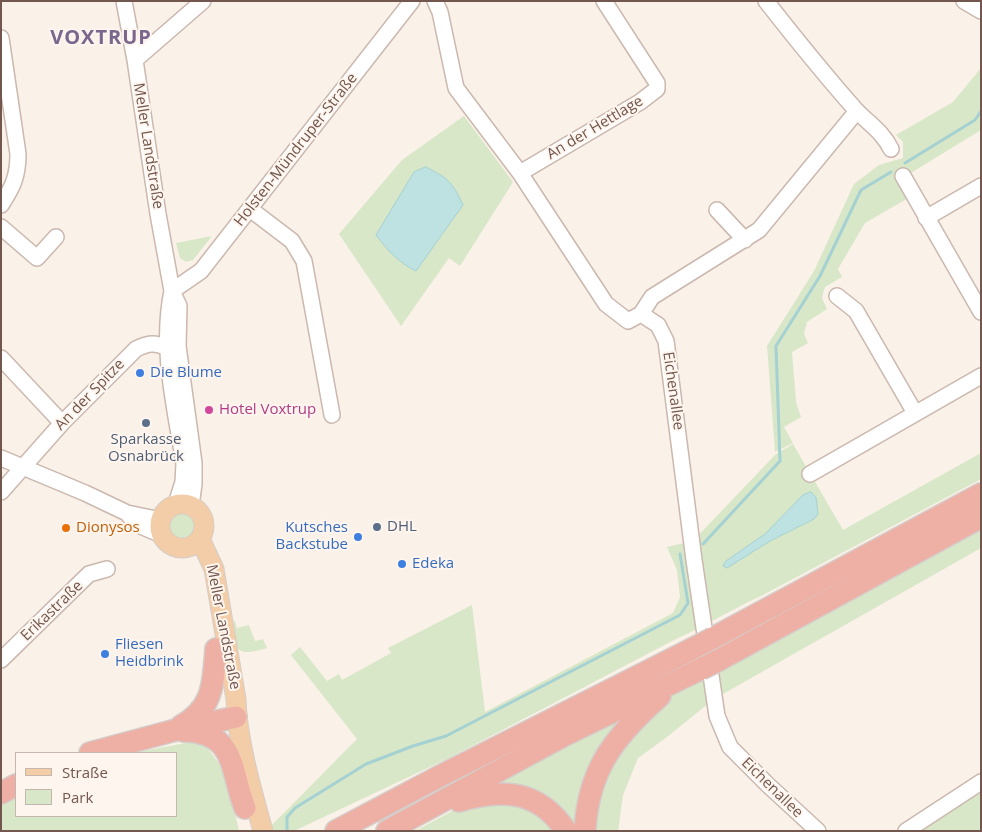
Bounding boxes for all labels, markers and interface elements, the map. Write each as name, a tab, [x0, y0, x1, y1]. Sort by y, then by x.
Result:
district label: VOXTRUP	[49, 26, 153, 50]
street label: Holsten-Mündruper-Straße	[231, 70, 361, 230]
street label: Meller Landstraße	[129, 82, 167, 210]
street label: An der Hettlage	[544, 92, 646, 164]
street label: Eichenallee	[659, 351, 687, 431]
street label: An der Spitze	[52, 356, 128, 434]
place label: Die Blume	[150, 364, 222, 382]
marker: Die Blume	[134, 367, 146, 379]
place label: Hotel Voxtrup	[219, 401, 316, 419]
marker: Hotel Voxtrup	[203, 404, 215, 416]
marker: Sparkasse Osnabrück	[140, 417, 152, 429]
place label: Sparkasse Osnabrück	[108, 431, 184, 466]
place label: DHL	[387, 518, 417, 536]
place label: Dionysos	[76, 519, 140, 537]
place label: Kutsches Backstube	[276, 519, 348, 554]
marker: DHL	[371, 521, 383, 533]
marker: Dionysos	[60, 522, 72, 534]
marker: Kutsches Backstube	[352, 531, 364, 543]
place label: Edeka	[412, 555, 454, 573]
marker: Edeka	[396, 558, 408, 570]
street label: Meller Landstraße	[202, 563, 244, 691]
street label: Erikastraße	[17, 577, 87, 645]
place label: Fliesen Heidbrink	[115, 636, 184, 671]
marker: Fliesen Heidbrink	[99, 648, 111, 660]
legend	[15, 752, 178, 817]
street label: Eichenallee	[737, 754, 807, 822]
text: Straße	[62, 762, 108, 782]
text: Park	[62, 787, 93, 807]

